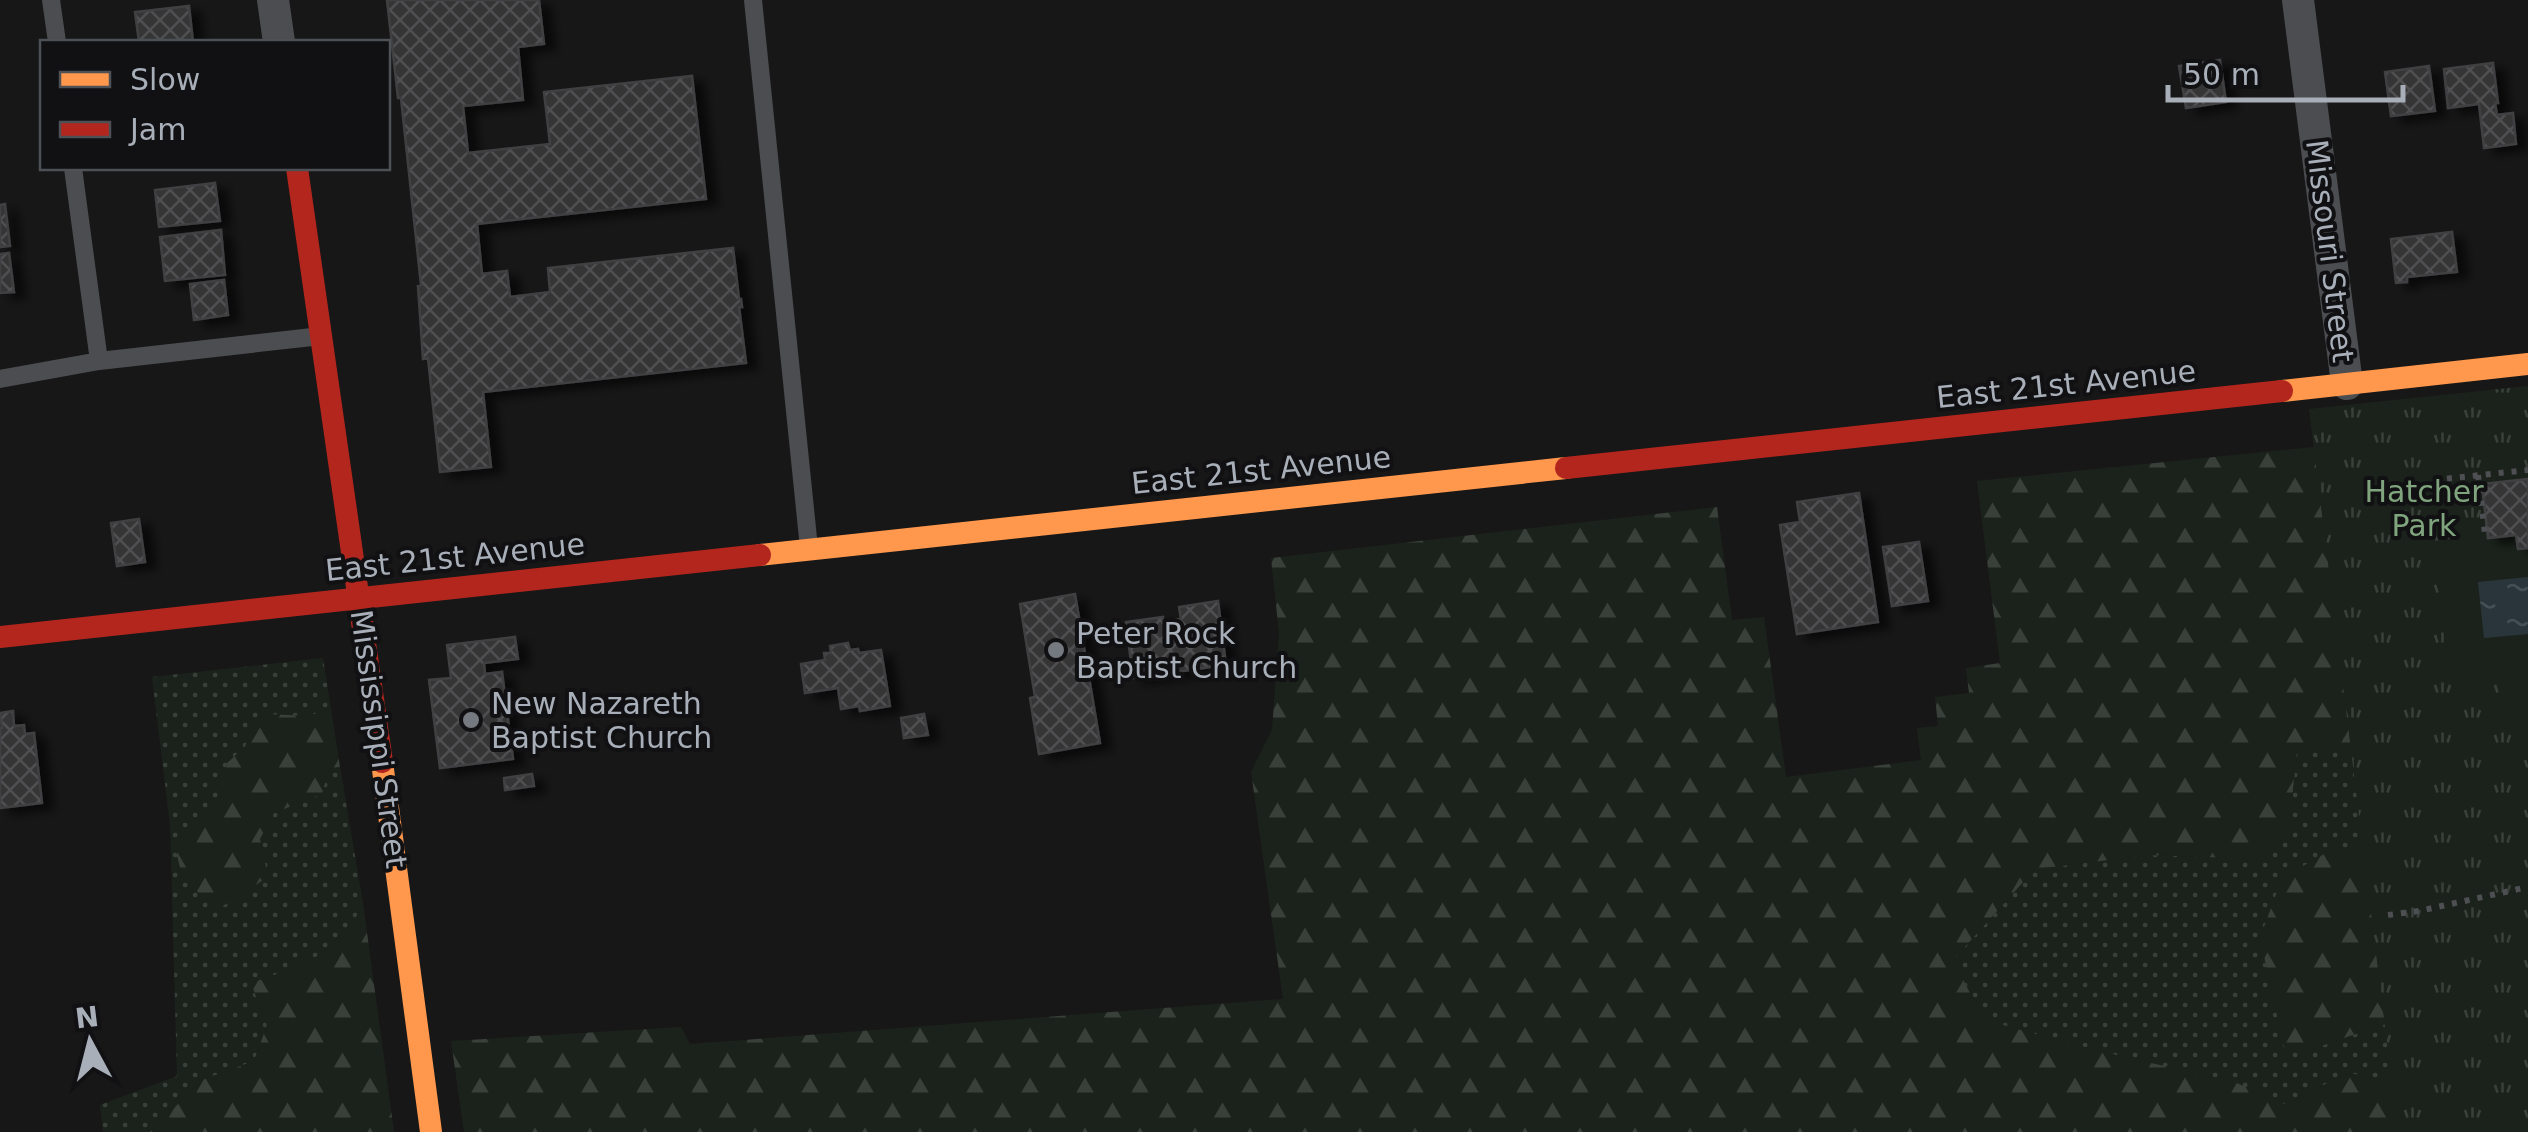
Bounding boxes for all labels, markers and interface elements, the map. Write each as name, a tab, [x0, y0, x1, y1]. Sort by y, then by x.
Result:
legend	[40, 40, 390, 170]
scale bar	[2168, 40, 2403, 102]
text: 50 m	[2183, 57, 2260, 92]
text: Slow	[130, 62, 200, 97]
text: Jam	[128, 112, 186, 147]
street label: Missouri Street	[2299, 138, 2361, 365]
street label: East 21st Avenue	[1934, 353, 2198, 415]
street label: East 21st Avenue	[1129, 439, 1393, 501]
park label: Hatcher Park	[2364, 474, 2484, 543]
street label: East 21st Avenue	[323, 526, 587, 588]
street label: Mississippi Street	[344, 608, 414, 871]
place label: Peter Rock Baptist Church	[1076, 616, 1297, 685]
marker: Peter Rock Baptist Church	[1045, 639, 1067, 661]
place label: New Nazareth Baptist Church	[491, 686, 712, 755]
marker: New Nazareth Baptist Church	[460, 709, 482, 731]
north arrow	[40, 992, 140, 1092]
text: N	[73, 1000, 101, 1035]

